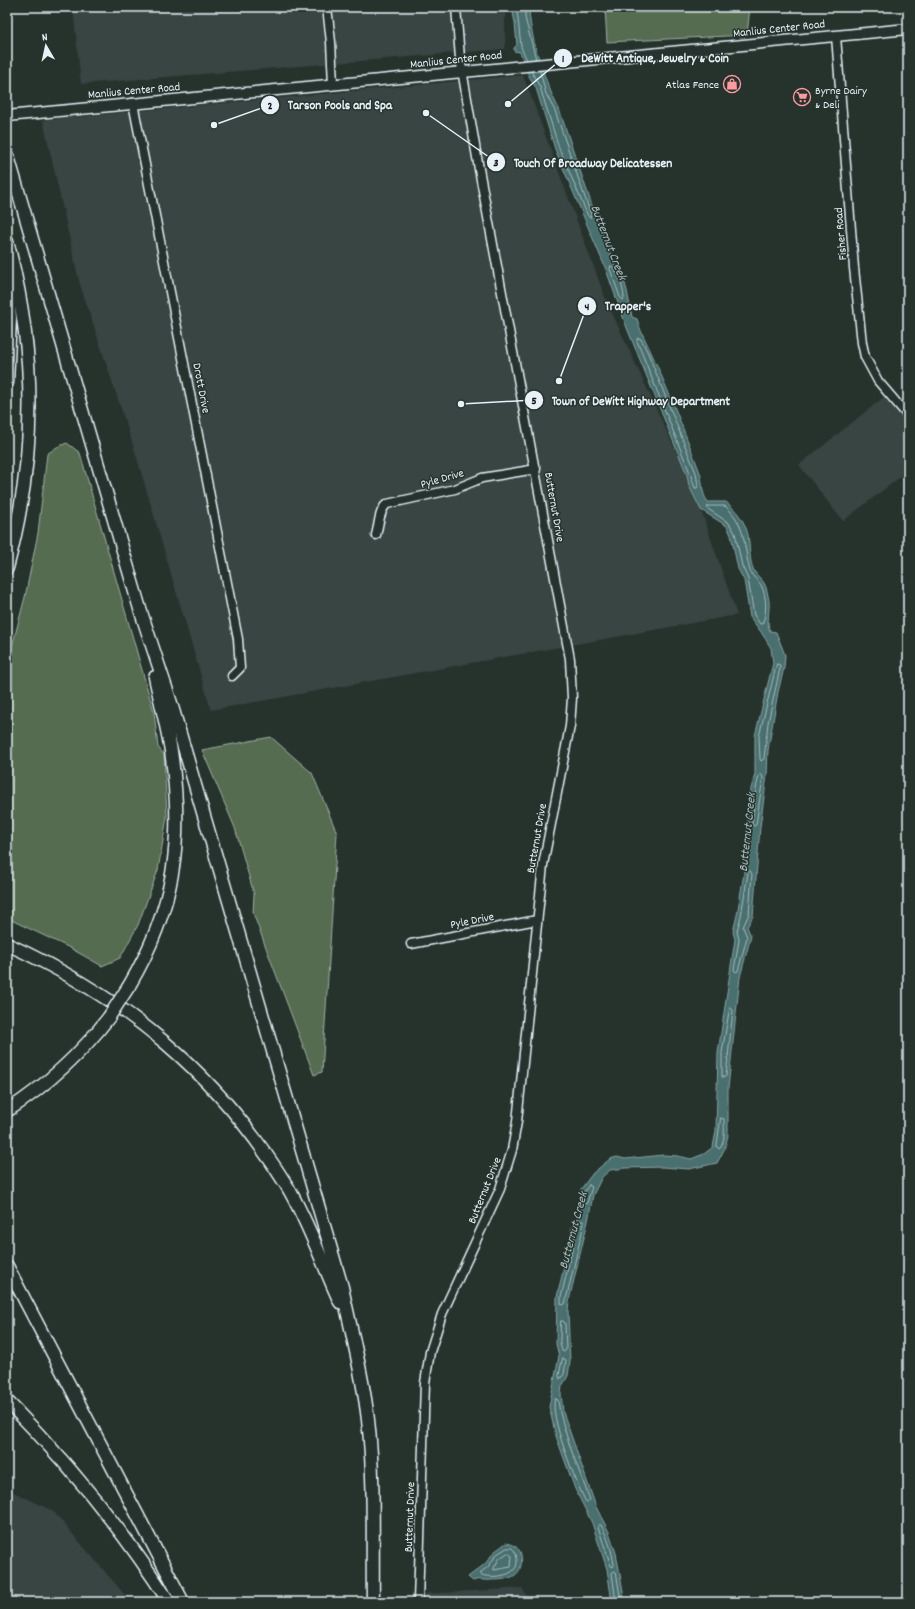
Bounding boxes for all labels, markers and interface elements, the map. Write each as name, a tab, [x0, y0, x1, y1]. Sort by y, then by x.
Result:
street label: Manlius Center Road	[732, 16, 826, 43]
north arrow	[26, 26, 66, 66]
text: N	[41, 30, 49, 46]
callout: DeWitt Antique, Jewelry & Coin	[553, 45, 737, 70]
street label: Manlius Center Road	[409, 47, 503, 74]
text: DeWitt Antique, Jewelry & Coin	[581, 50, 729, 69]
text: 1	[562, 51, 565, 68]
shop icon: Atlas Fence	[722, 74, 742, 94]
place label: Atlas Fence	[665, 77, 719, 94]
street label: Manlius Center Road	[87, 79, 181, 104]
place label: Byrne Dairy & Deli	[815, 83, 868, 114]
supermarket icon: Byrne Dairy & Deli	[792, 87, 812, 107]
callout: Tarson Pools and Spa	[260, 92, 401, 117]
text: Tarson Pools and Spa	[288, 97, 393, 116]
text: 2	[267, 98, 273, 115]
callout: Touch Of Broadway Delicatessen	[486, 150, 681, 175]
text: 3	[493, 155, 499, 172]
text: Touch Of Broadway Delicatessen	[514, 155, 672, 174]
water label: Butternut Creek	[585, 202, 631, 285]
street label: Fisher Road	[831, 207, 852, 261]
callout: Trapper's	[577, 293, 660, 318]
text: Trapper's	[605, 298, 652, 317]
text: 4	[585, 299, 590, 316]
street label: Drott Drive	[187, 362, 214, 415]
callout: Town of DeWitt Highway Department	[524, 388, 738, 413]
text: 5	[531, 393, 537, 410]
text: Town of DeWitt Highway Department	[552, 393, 730, 412]
street label: Pyle Drive	[419, 465, 466, 494]
street label: Butternut Drive	[539, 471, 568, 543]
water label: Butternut Creek	[735, 790, 762, 873]
street label: Butternut Drive	[523, 802, 552, 874]
street label: Pyle Drive	[449, 909, 496, 934]
street label: Butternut Drive	[464, 1155, 506, 1226]
water label: Butternut Creek	[555, 1188, 594, 1271]
street label: Butternut Drive	[401, 1482, 420, 1553]

